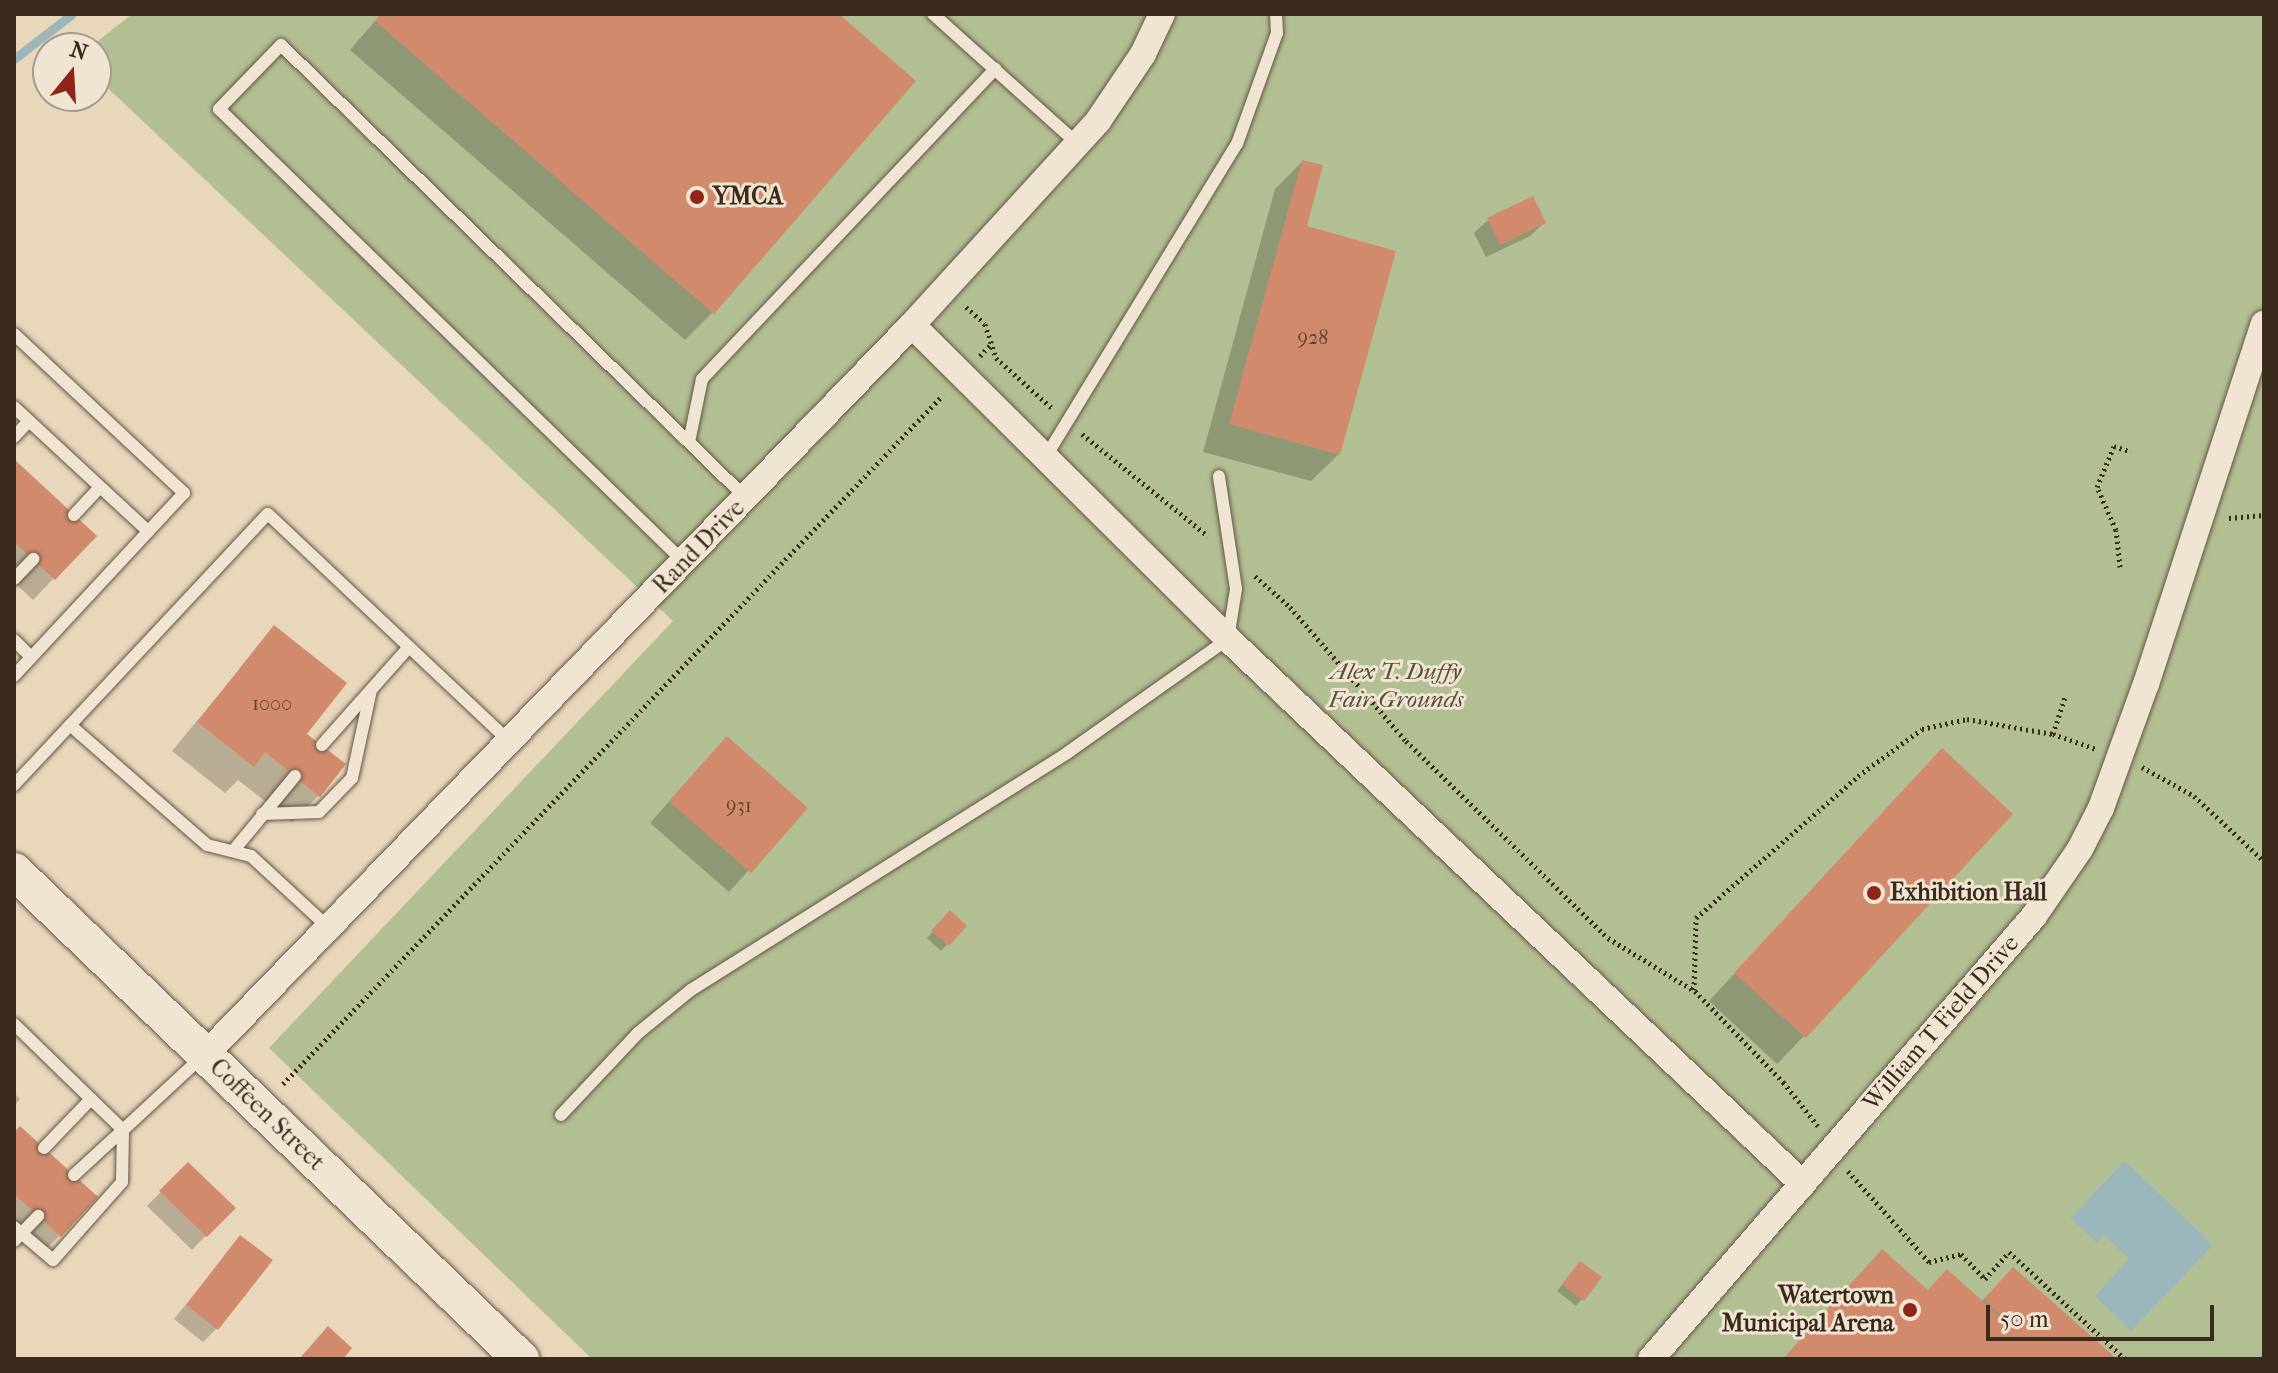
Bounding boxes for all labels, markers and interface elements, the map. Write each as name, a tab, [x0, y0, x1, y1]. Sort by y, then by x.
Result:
north arrow	[32, 32, 112, 112]
text: N	[67, 36, 91, 66]
place label: YMCA	[713, 183, 783, 211]
marker: YMCA	[688, 188, 706, 206]
house number: 928	[1298, 325, 1328, 349]
street label: Rand Drive	[647, 494, 751, 600]
park label: Alex T. Duffy Fair Grounds	[1329, 658, 1463, 714]
house number: 1000	[252, 691, 292, 715]
house number: 931	[726, 793, 752, 817]
place label: Exhibition Hall	[1890, 879, 2047, 907]
marker: Exhibition Hall	[1865, 884, 1883, 902]
street label: William T Field Drive	[1857, 929, 2025, 1117]
street label: Coffeen Street	[204, 1053, 330, 1177]
place label: Watertown Municipal Arena	[1722, 1282, 1894, 1338]
scale bar	[1990, 1289, 2218, 1339]
marker: Watertown Municipal Arena	[1901, 1301, 1919, 1319]
text: 50 m	[2000, 1305, 2049, 1333]

